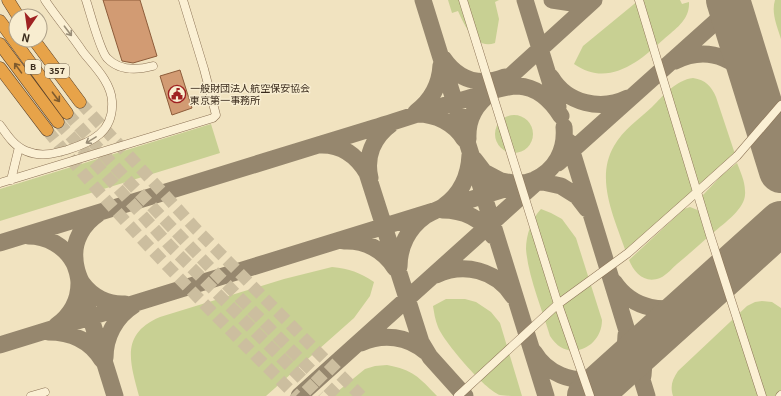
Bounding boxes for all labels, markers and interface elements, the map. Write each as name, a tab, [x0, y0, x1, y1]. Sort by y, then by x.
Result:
north arrow	[8, 8, 48, 48]
one-way arrow	[64, 26, 73, 37]
text: N	[20, 30, 31, 47]
road number: B	[25, 60, 41, 74]
one-way arrow	[13, 63, 22, 74]
road number: 357	[45, 64, 69, 78]
place label: 一般財団法人航空保安協会 東京第一事務所	[190, 80, 310, 107]
public building icon: 一般財団法人航空保安協会 東京第一事務所	[167, 84, 187, 104]
one-way arrow	[52, 92, 60, 103]
one-way arrow	[86, 136, 97, 144]

